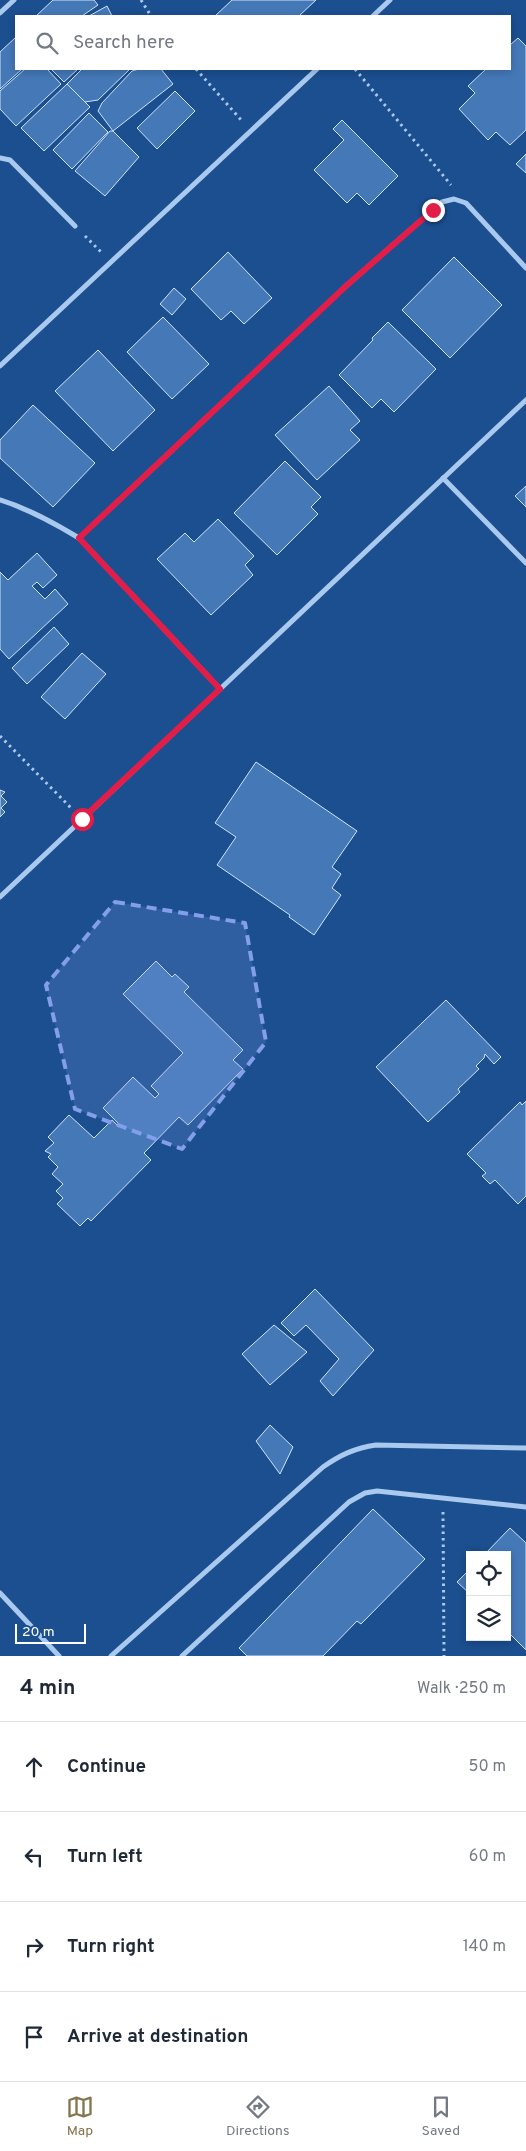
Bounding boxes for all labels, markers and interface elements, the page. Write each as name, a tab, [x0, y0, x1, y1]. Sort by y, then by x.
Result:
search box	[15, 15, 511, 70]
icon: search	[33, 29, 61, 57]
text: Search here	[73, 31, 175, 55]
route end	[422, 199, 445, 222]
route start	[71, 808, 94, 831]
map controls	[466, 1551, 511, 1641]
button: locate	[466, 1551, 511, 1596]
button: layers	[466, 1596, 511, 1641]
scale bar	[15, 1621, 86, 1644]
text: 20 m	[22, 1624, 55, 1641]
text: 4 min	[20, 1675, 76, 1702]
text: Walk · 250 m	[417, 1679, 506, 1699]
icon: ahead	[20, 1753, 48, 1781]
text: Continue	[67, 1755, 146, 1779]
text: 50 m	[469, 1757, 506, 1777]
icon: left	[20, 1843, 48, 1871]
text: Turn left	[67, 1845, 143, 1869]
text: 60 m	[469, 1847, 506, 1867]
icon: right	[20, 1933, 48, 1961]
text: Turn right	[67, 1935, 155, 1959]
text: 140 m	[463, 1937, 506, 1957]
icon: arrive	[20, 2023, 48, 2051]
text: Arrive at destination	[67, 2025, 248, 2049]
tab: Map	[66, 2093, 94, 2140]
tab: Directions	[226, 2093, 290, 2140]
tab: Saved	[422, 2093, 460, 2140]

